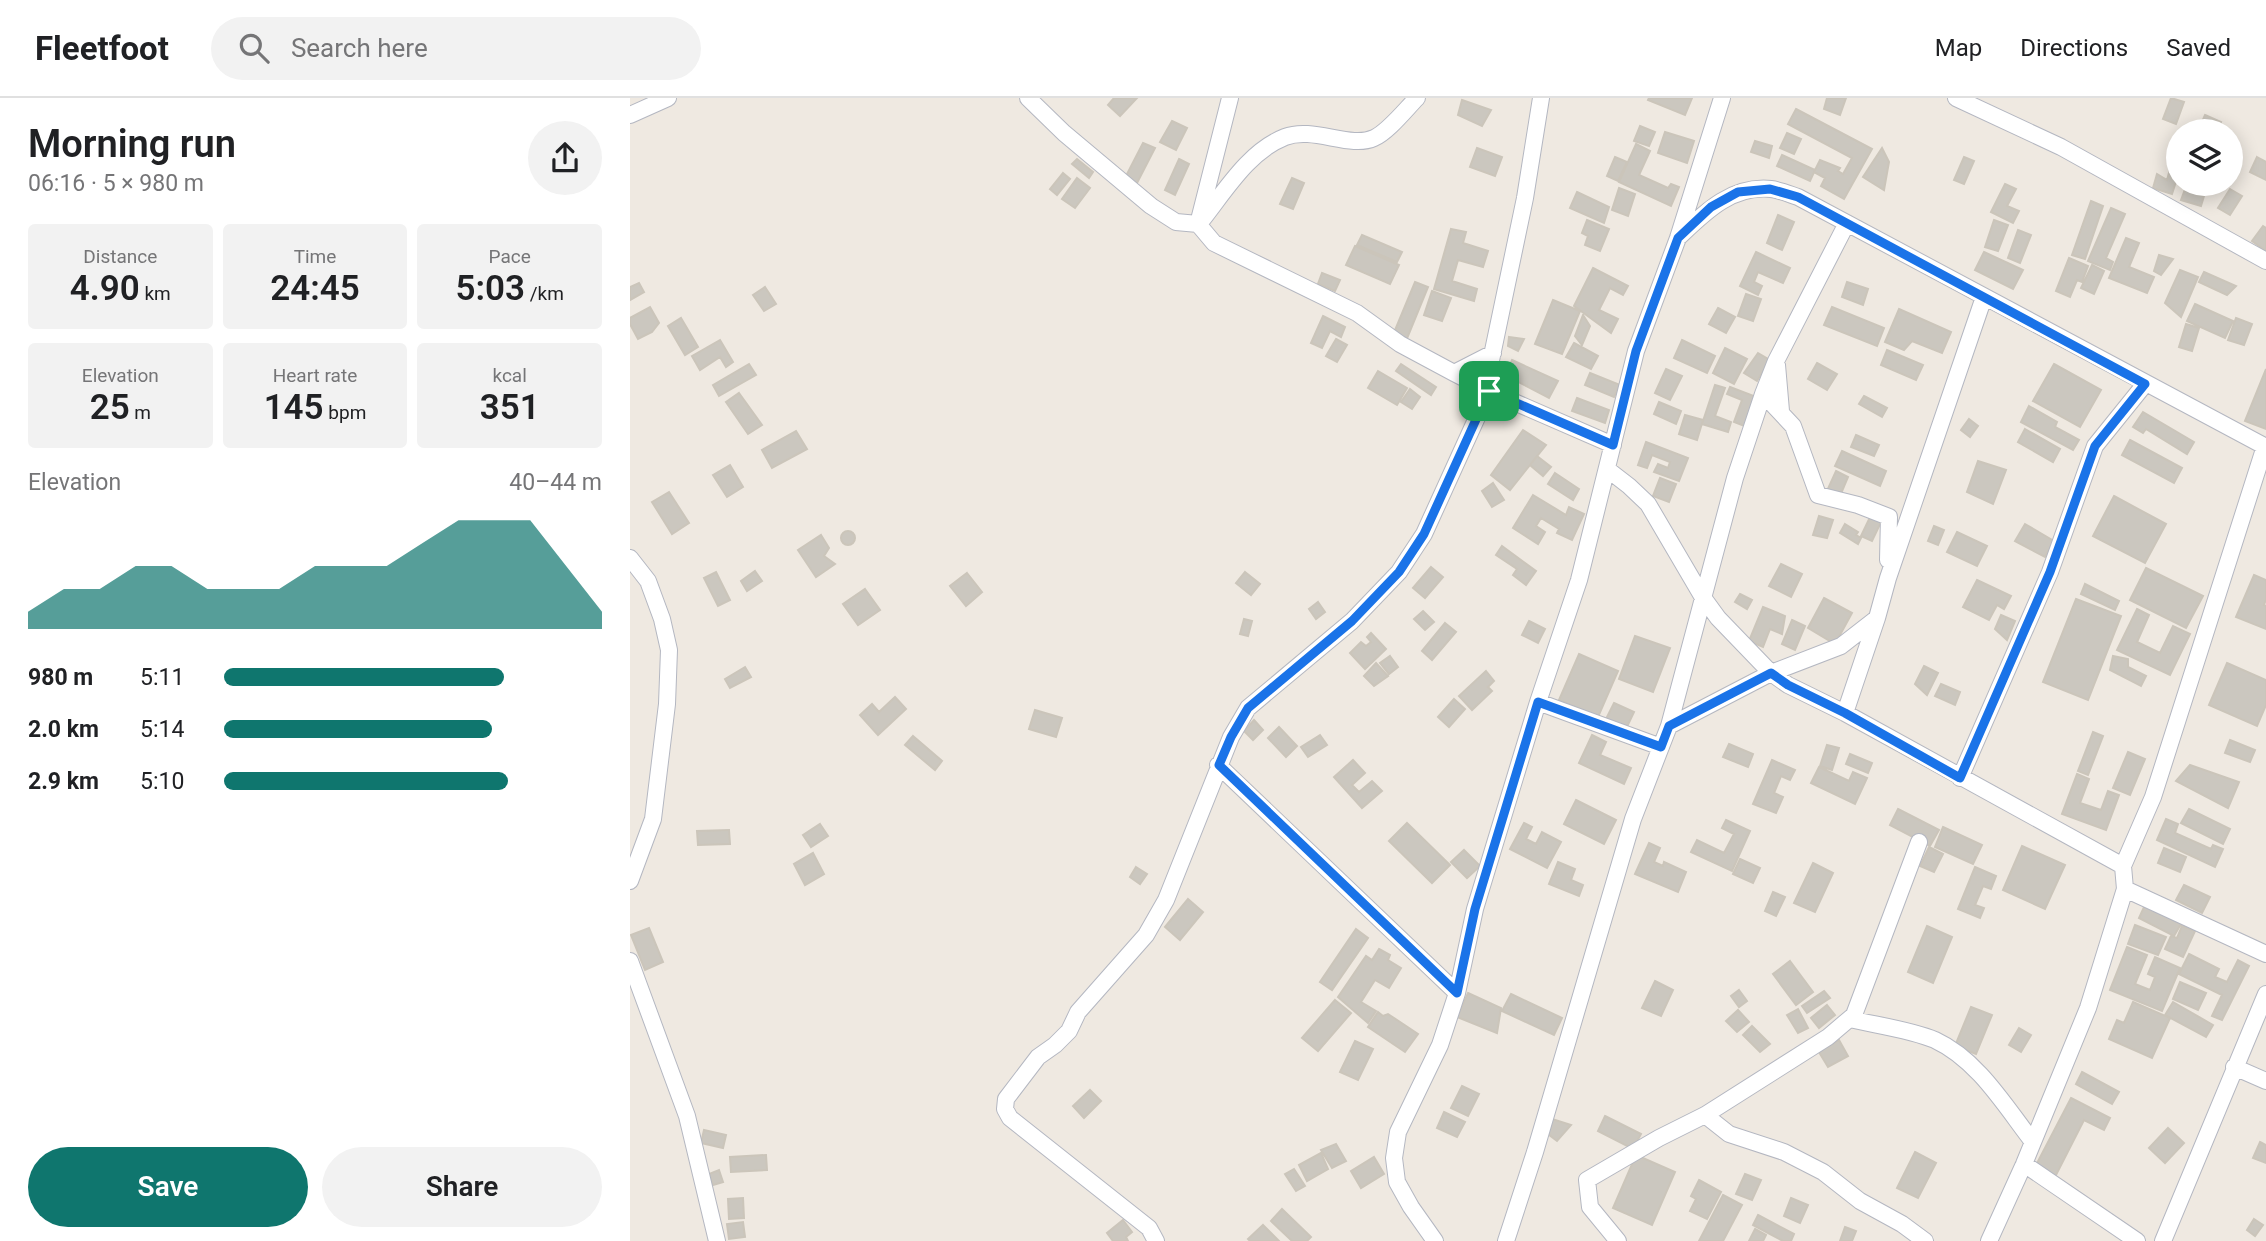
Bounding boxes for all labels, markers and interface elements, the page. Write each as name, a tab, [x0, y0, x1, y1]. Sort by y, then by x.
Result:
search box	[211, 17, 701, 80]
text: Fleetfoot	[35, 29, 169, 68]
icon: search	[235, 29, 273, 67]
text: Search here	[291, 33, 428, 63]
text: Map	[1935, 34, 1982, 62]
text: Directions	[2020, 34, 2128, 62]
text: Saved	[2166, 34, 2231, 62]
map controls	[2166, 119, 2243, 196]
button: layers	[2166, 119, 2243, 196]
button: share	[528, 121, 602, 195]
text: Morning run	[28, 122, 236, 166]
text: 06:16 · 5 × 980 m	[28, 170, 204, 197]
text: Distance	[83, 245, 157, 268]
text: Time	[294, 245, 336, 268]
text: Pace	[489, 245, 531, 268]
text: 4.90	[70, 268, 140, 309]
text: 24:45	[270, 268, 360, 309]
text: 5:03	[455, 268, 525, 309]
text: km	[140, 282, 171, 305]
text: /km	[525, 282, 564, 305]
pin	[1459, 361, 1519, 421]
text: Elevation	[82, 364, 159, 387]
text: Heart rate	[273, 364, 357, 387]
text: kcal	[492, 364, 527, 387]
icon: arrive	[1470, 372, 1508, 410]
text: 25	[90, 387, 130, 428]
text: 145	[264, 387, 324, 428]
text: 351	[480, 387, 540, 428]
text: m	[130, 401, 151, 424]
text: bpm	[324, 401, 366, 424]
text: Elevation	[28, 469, 121, 496]
text: 40–44 m	[509, 469, 602, 496]
text: 980 m	[28, 664, 93, 691]
text: 5:11	[140, 664, 184, 691]
text: 2.0 km	[28, 716, 99, 743]
text: 5:14	[140, 716, 184, 743]
text: 2.9 km	[28, 768, 99, 795]
text: 5:10	[140, 768, 184, 795]
button: Save	[28, 1147, 308, 1227]
button: Share	[322, 1147, 602, 1227]

